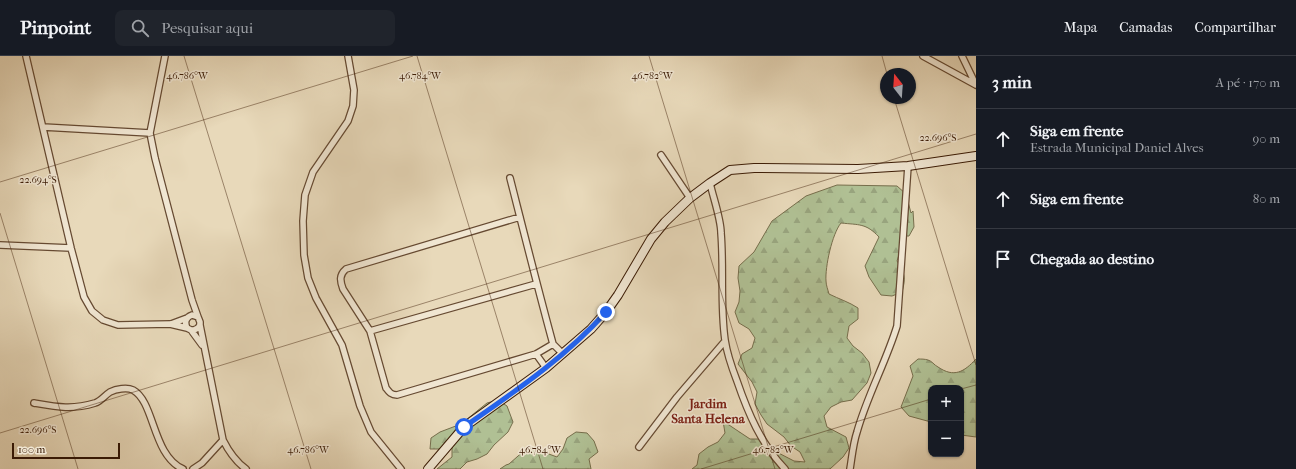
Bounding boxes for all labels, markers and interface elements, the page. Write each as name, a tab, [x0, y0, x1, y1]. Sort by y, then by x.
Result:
search box	[115, 10, 395, 46]
text: Pinpoint	[20, 17, 91, 39]
icon: search	[129, 17, 151, 39]
text: Pesquisar aqui	[161, 19, 253, 37]
text: Mapa	[1064, 19, 1097, 36]
text: Camadas	[1119, 19, 1173, 36]
text: Compartilhar	[1195, 19, 1276, 36]
north arrow	[880, 68, 916, 104]
text: 46.786°W	[166, 70, 209, 82]
text: 46.784°W	[399, 70, 442, 82]
text: 46.782°W	[631, 70, 674, 82]
text: 3 min	[992, 72, 1032, 92]
text: A pé · 170 m	[1215, 75, 1280, 90]
text: Siga em frente	[1030, 122, 1123, 140]
icon: ahead	[992, 128, 1014, 150]
text: 90 m	[1252, 131, 1280, 146]
text: 22.696°S	[919, 132, 957, 144]
text: Estrada Municipal Daniel Alves	[1030, 140, 1204, 155]
text: 22.694°S	[19, 174, 57, 186]
icon: ahead	[992, 188, 1014, 210]
text: Siga em frente	[1030, 190, 1123, 208]
text: 80 m	[1253, 191, 1280, 206]
icon: arrive	[992, 248, 1014, 270]
text: Chegada ao destino	[1030, 250, 1154, 268]
route end	[597, 303, 615, 321]
map controls	[928, 385, 964, 457]
button: +	[928, 385, 964, 421]
district label: Jardim Santa Helena	[671, 396, 746, 426]
route start	[455, 418, 473, 436]
button: −	[928, 421, 964, 457]
text: 22.696°S	[19, 424, 57, 436]
scale bar	[12, 441, 120, 460]
text: 100 m	[18, 443, 46, 456]
text: 46.786°W	[287, 444, 330, 456]
text: 46.784°W	[519, 444, 562, 456]
text: 46.782°W	[752, 444, 795, 456]

